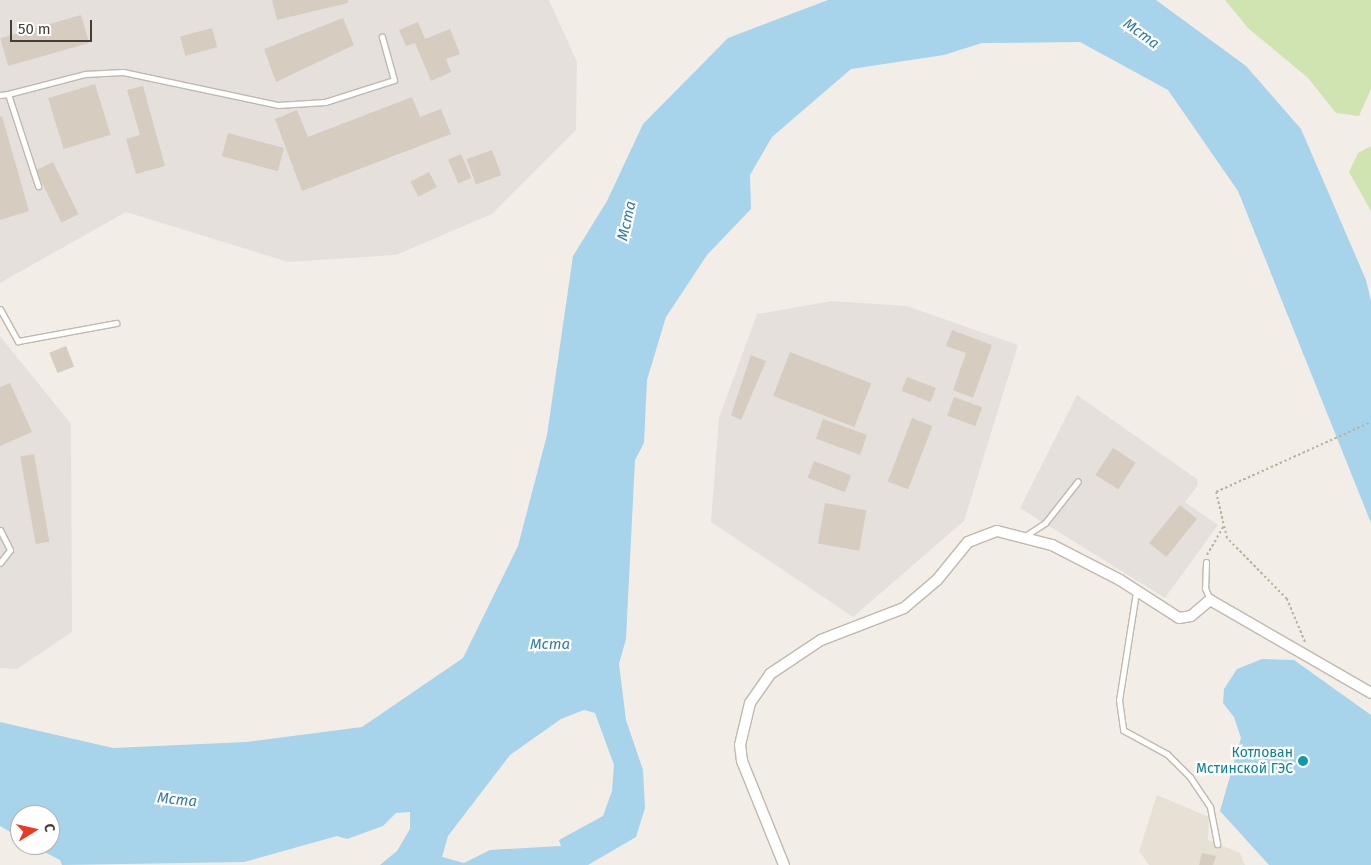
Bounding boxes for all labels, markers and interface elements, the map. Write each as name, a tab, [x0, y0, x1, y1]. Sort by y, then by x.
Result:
scale bar	[12, 10, 95, 42]
water label: Мста	[1120, 15, 1162, 53]
text: 50 m	[18, 20, 51, 38]
water label: Мста	[614, 200, 640, 242]
water label: Мста	[530, 636, 570, 654]
place label: Котлован Мстинской ГЭС	[1196, 745, 1293, 778]
marker: Котлован Мстинской ГЭС	[1297, 755, 1309, 767]
water label: Мста	[156, 789, 198, 811]
north arrow	[10, 805, 60, 855]
text: С	[40, 822, 58, 833]

